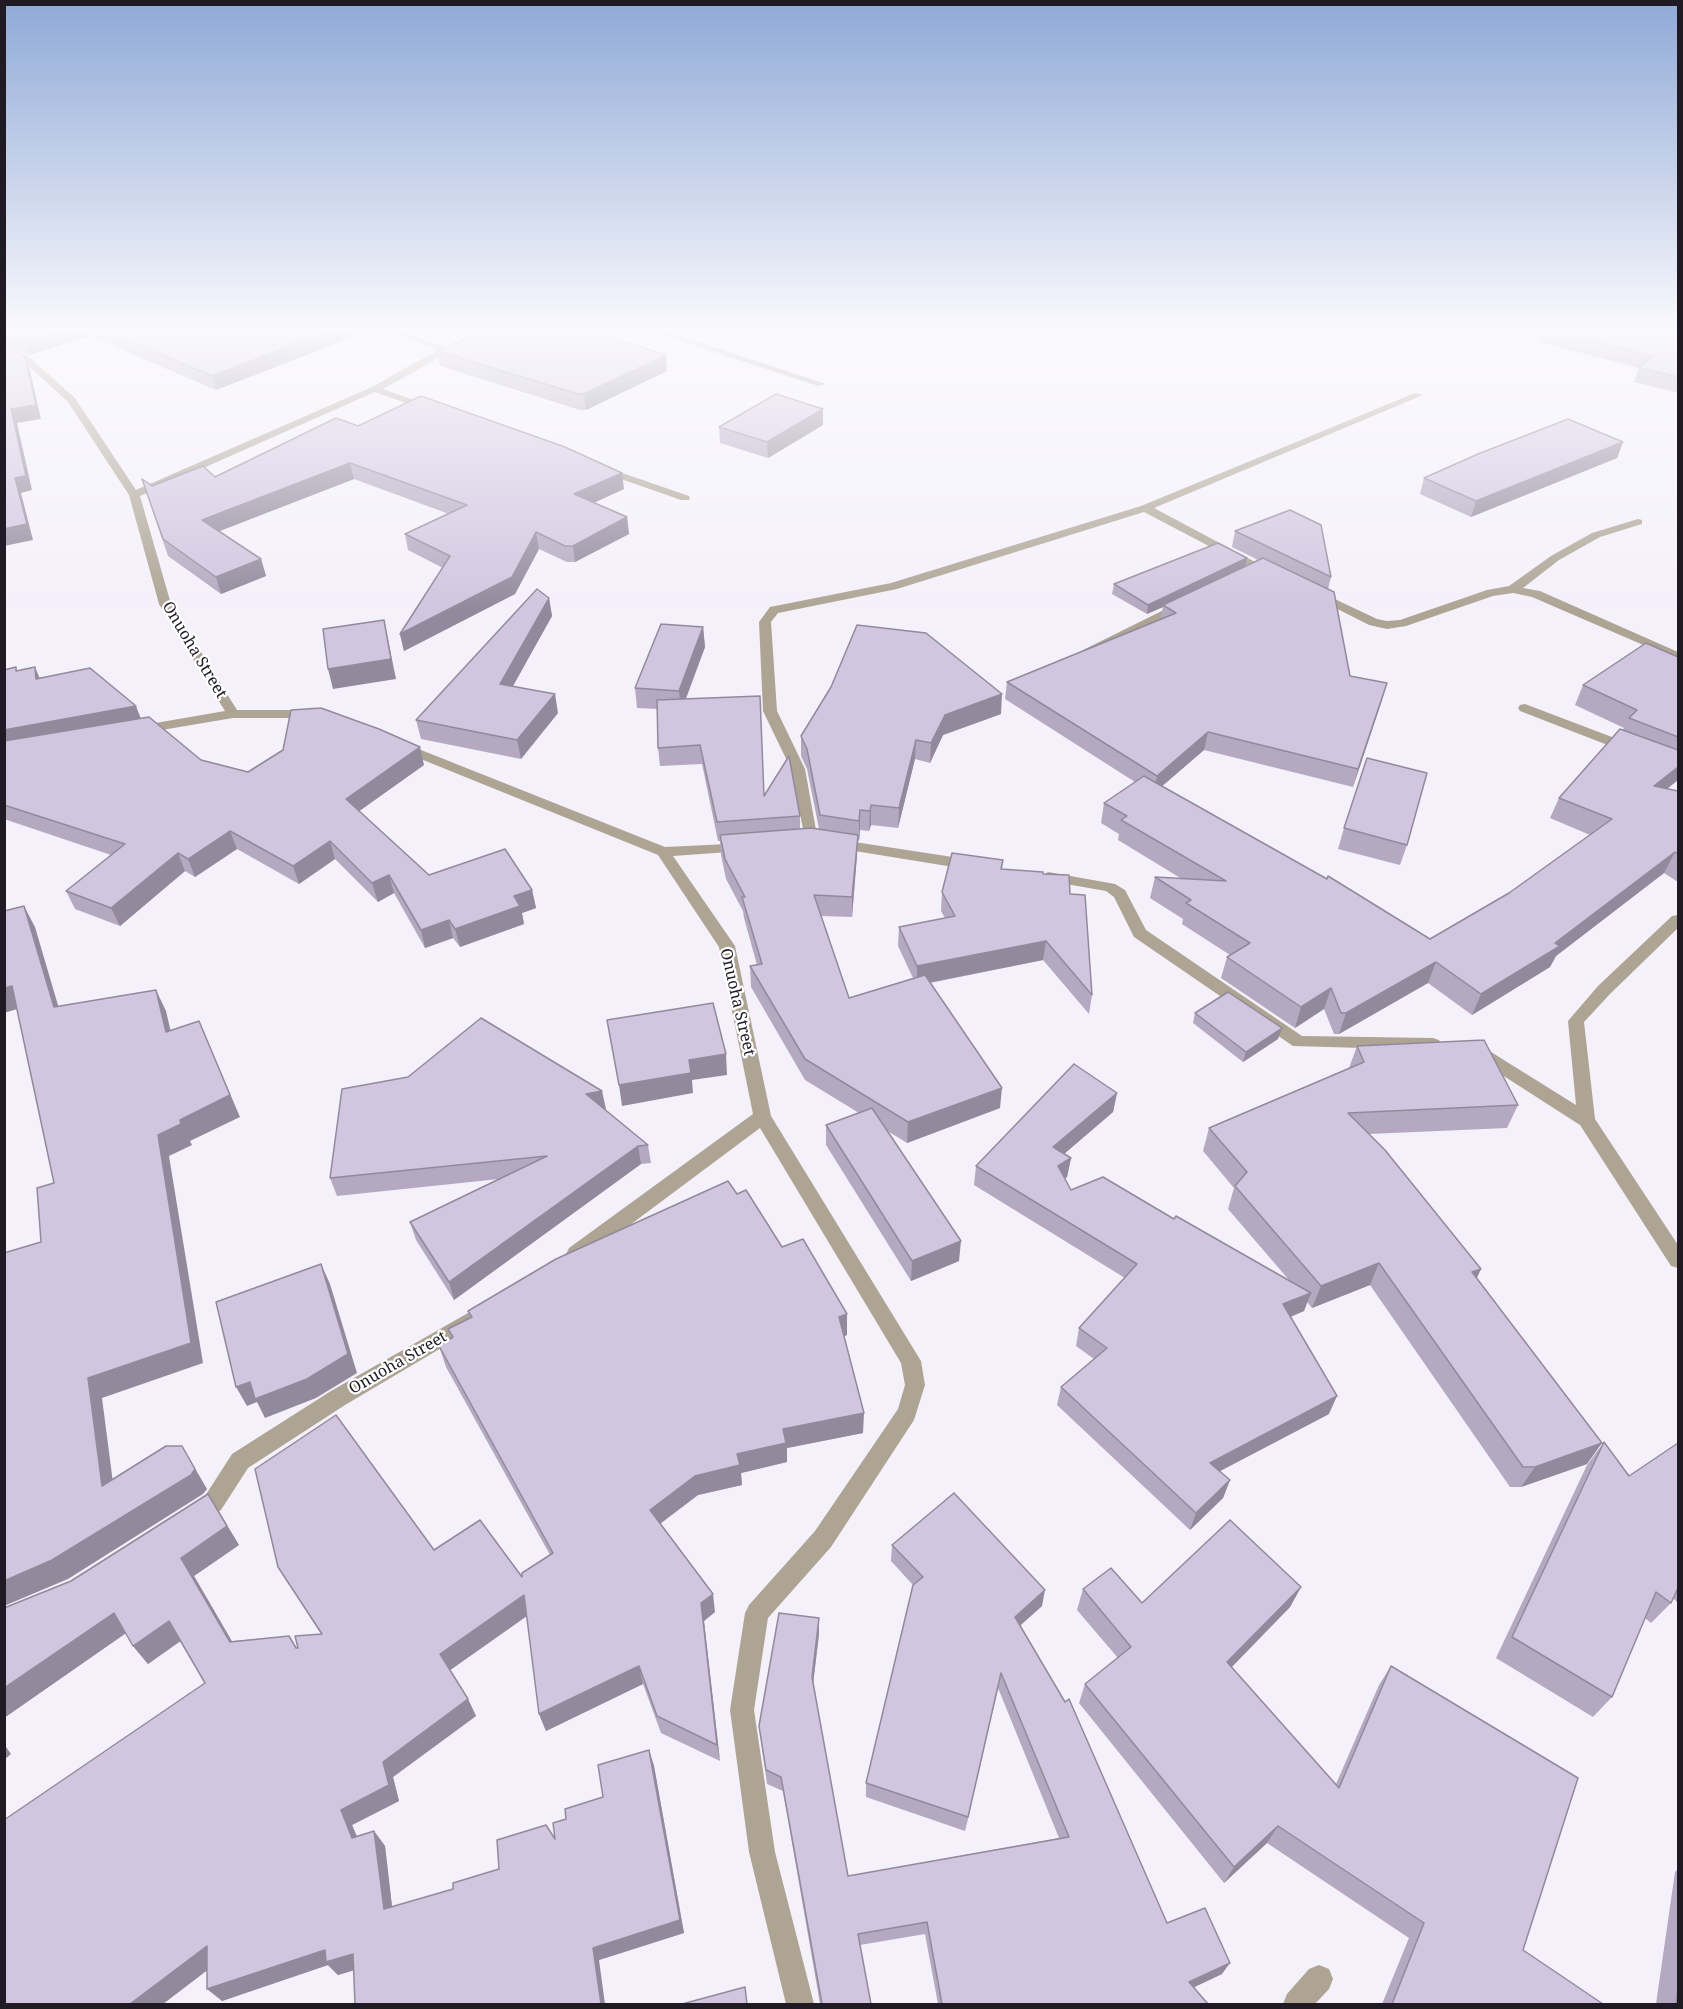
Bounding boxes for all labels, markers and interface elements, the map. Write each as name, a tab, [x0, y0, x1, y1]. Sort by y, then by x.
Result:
street label: Onuoha Street	[158, 598, 230, 702]
street label: Onuoha Street	[715, 946, 759, 1058]
street label: Onuoha Street	[346, 1327, 450, 1399]

